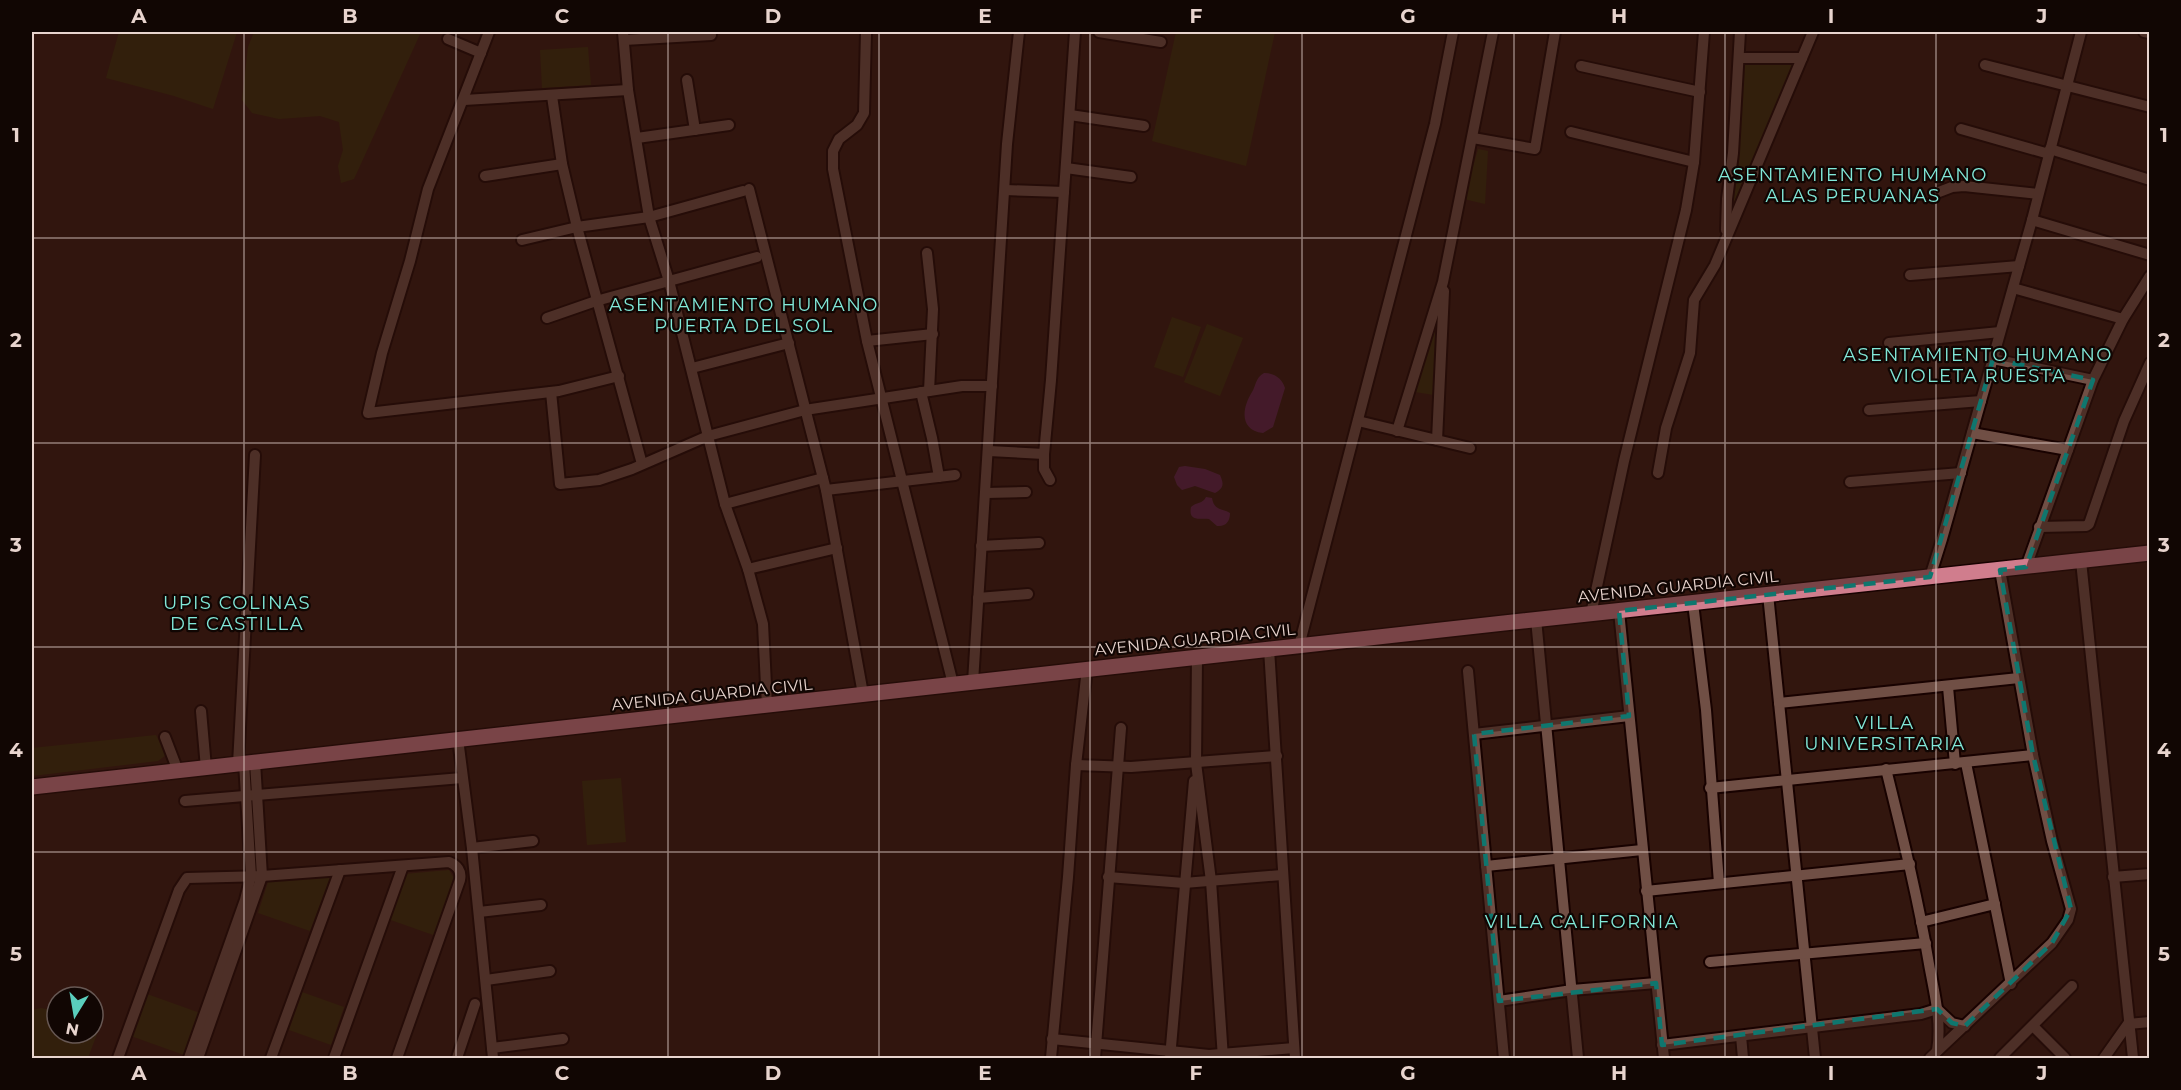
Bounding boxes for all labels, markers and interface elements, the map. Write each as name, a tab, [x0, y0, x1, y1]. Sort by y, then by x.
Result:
text: A	[130, 4, 147, 28]
text: B	[342, 4, 358, 28]
text: C	[555, 4, 570, 28]
text: D	[765, 4, 781, 28]
text: E	[978, 4, 992, 28]
text: F	[1190, 4, 1203, 28]
text: G	[1400, 4, 1416, 28]
text: H	[1611, 4, 1627, 28]
text: I	[1828, 4, 1834, 28]
text: J	[2036, 4, 2047, 28]
text: 1	[12, 123, 20, 147]
text: 1	[2160, 123, 2168, 147]
district label: ASENTAMIENTO HUMANO ALAS PERUANAS	[1718, 164, 1988, 207]
district label: ASENTAMIENTO HUMANO PUERTA DEL SOL	[609, 294, 879, 337]
text: 2	[10, 328, 22, 352]
text: 2	[2158, 328, 2170, 352]
district label: ASENTAMIENTO HUMANO VIOLETA RUESTA	[1843, 344, 2113, 387]
text: 3	[9, 533, 22, 557]
text: 3	[2157, 533, 2170, 557]
street label: AVENIDA GUARDIA CIVIL	[1577, 566, 1780, 606]
district label: UPIS COLINAS DE CASTILLA	[163, 592, 311, 635]
street label: AVENIDA GUARDIA CIVIL	[1094, 619, 1297, 659]
street label: AVENIDA GUARDIA CIVIL	[611, 674, 814, 714]
district label: VILLA UNIVERSITARIA	[1804, 712, 1966, 755]
text: 4	[9, 738, 23, 762]
text: 4	[2157, 738, 2171, 762]
district label: VILLA CALIFORNIA	[1485, 911, 1679, 933]
text: 5	[10, 942, 22, 966]
text: 5	[2158, 942, 2170, 966]
north arrow	[45, 985, 105, 1045]
text: N	[64, 1019, 80, 1040]
text: A	[130, 1061, 147, 1085]
text: B	[342, 1061, 358, 1085]
text: C	[555, 1061, 570, 1085]
text: D	[765, 1061, 781, 1085]
text: E	[978, 1061, 992, 1085]
text: F	[1190, 1061, 1203, 1085]
text: G	[1400, 1061, 1416, 1085]
text: H	[1611, 1061, 1627, 1085]
text: I	[1828, 1061, 1834, 1085]
text: J	[2036, 1061, 2047, 1085]

